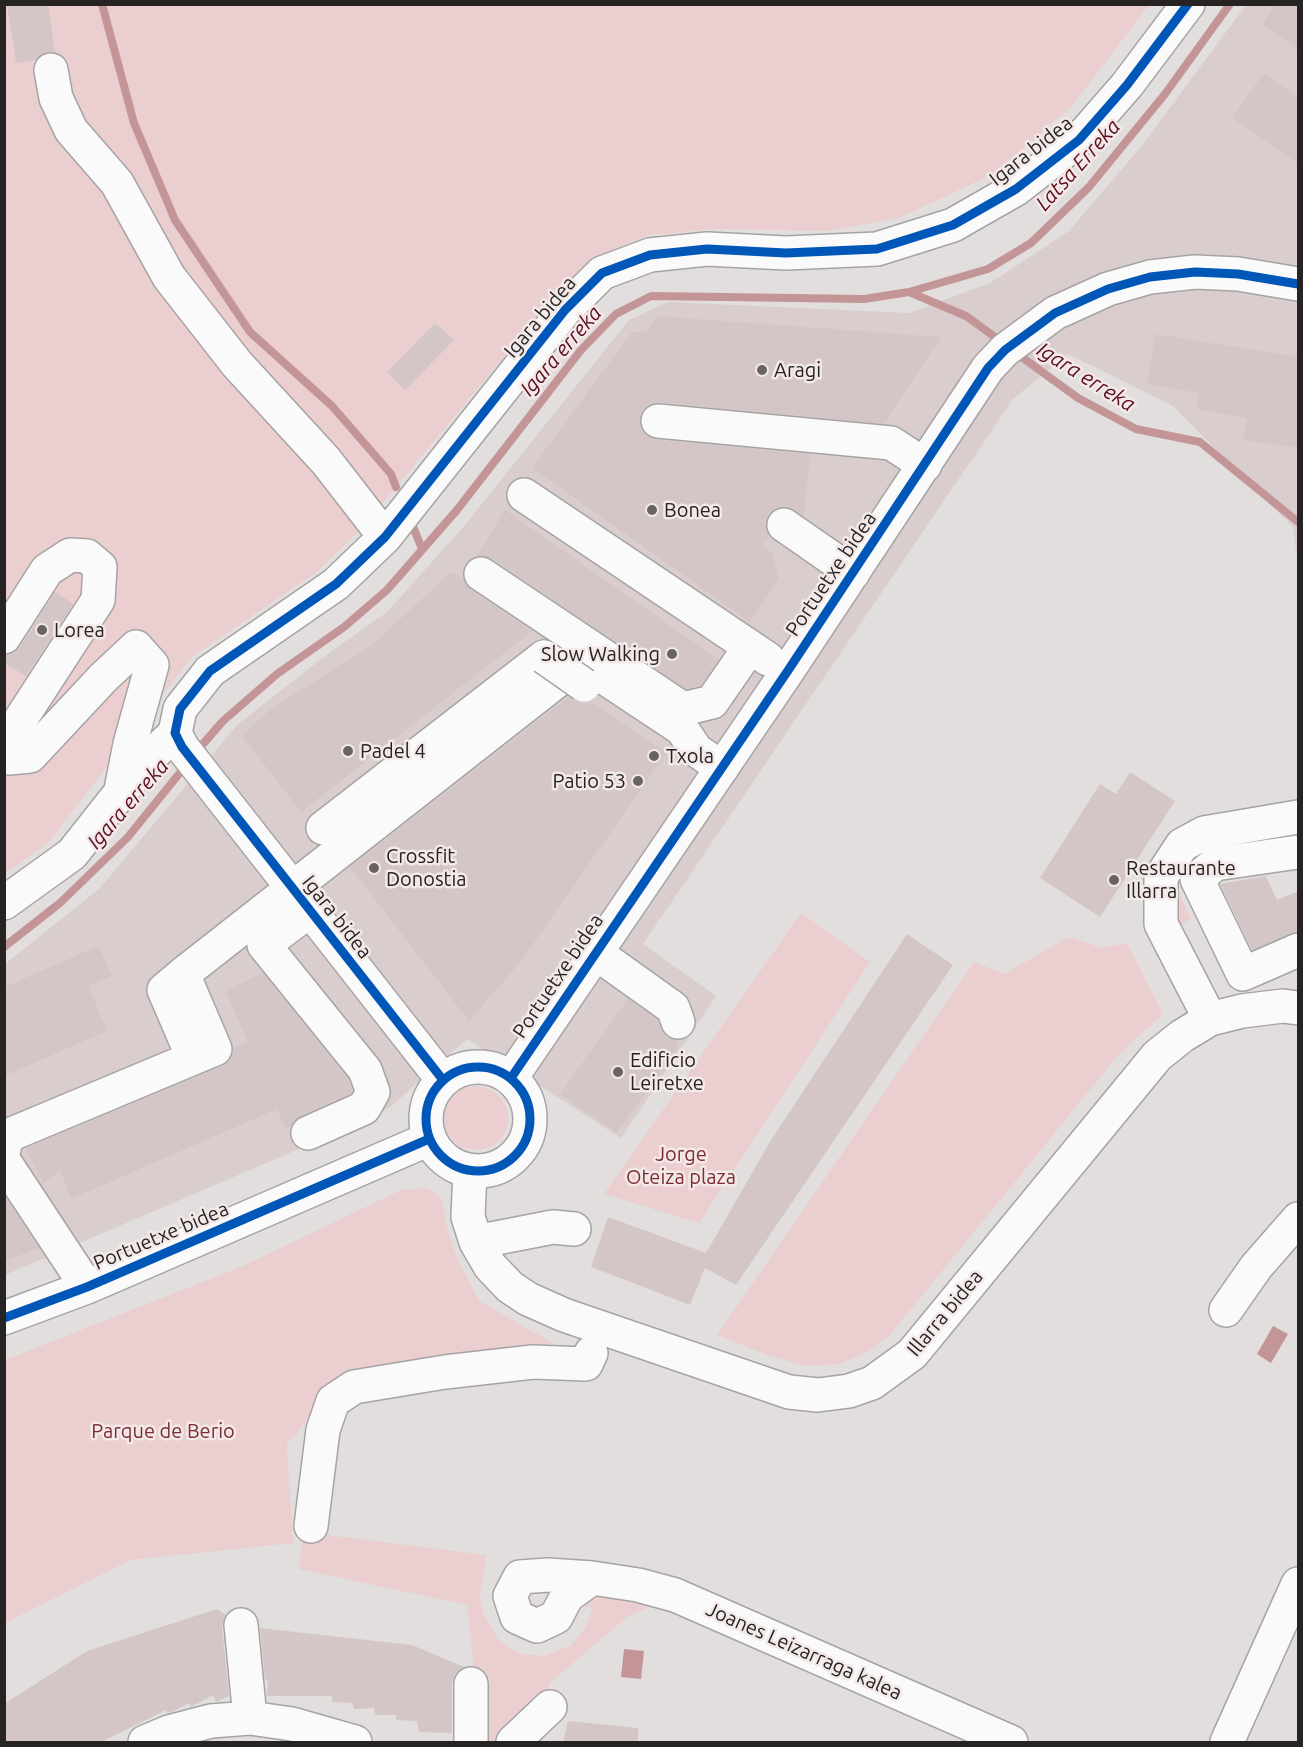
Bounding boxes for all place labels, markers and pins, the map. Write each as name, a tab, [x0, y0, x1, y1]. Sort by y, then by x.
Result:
place label: Aragi	[774, 358, 821, 382]
marker: Aragi	[755, 363, 769, 377]
place label: Bonea	[664, 498, 721, 522]
marker: Bonea	[645, 503, 659, 517]
place label: Lorea	[54, 618, 105, 642]
marker: Lorea	[35, 623, 49, 637]
place label: Slow Walking	[541, 642, 660, 666]
marker: Slow Walking	[665, 647, 679, 661]
place label: Padel 4	[360, 739, 426, 763]
marker: Padel 4	[341, 744, 355, 758]
place label: Txola	[666, 744, 714, 768]
marker: Txola	[647, 749, 661, 763]
place label: Patio 53	[552, 769, 626, 793]
marker: Patio 53	[631, 774, 645, 788]
place label: Crossfit Donostia	[386, 844, 467, 891]
place label: Restaurante Illarra	[1126, 856, 1236, 903]
marker: Crossfit Donostia	[367, 861, 381, 875]
marker: Restaurante Illarra	[1107, 873, 1121, 887]
place label: Edificio Leiretxe	[630, 1048, 704, 1095]
marker: Edificio Leiretxe	[611, 1065, 625, 1079]

